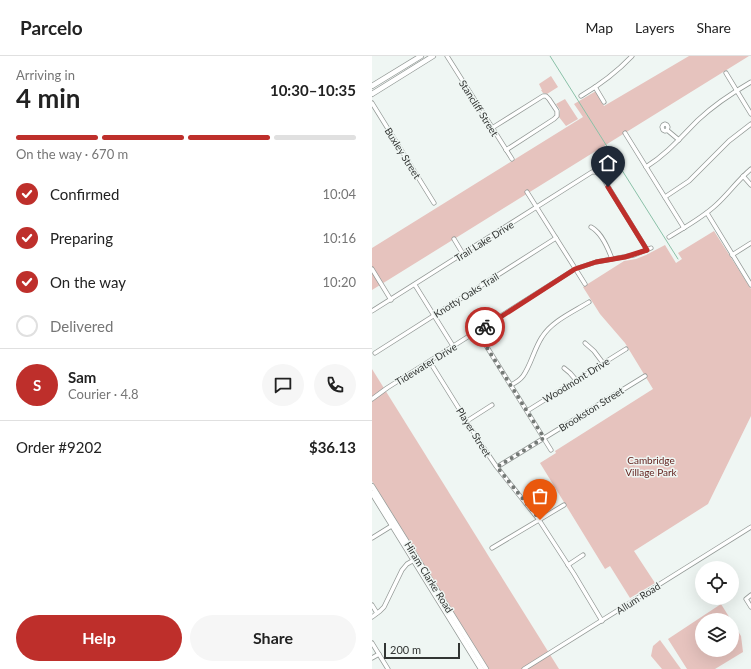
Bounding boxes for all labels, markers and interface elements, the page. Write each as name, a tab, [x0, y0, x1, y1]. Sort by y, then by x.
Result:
text: Parcelo	[20, 16, 83, 39]
text: Map	[585, 19, 613, 36]
text: Layers	[635, 19, 675, 36]
text: Share	[697, 19, 731, 36]
text: Arriving in	[16, 67, 75, 83]
street label: Stancliff Street	[457, 78, 501, 139]
text: 10:30–10:35	[270, 81, 356, 99]
text: 4 min	[16, 82, 80, 114]
street label: Buxley Street	[382, 125, 424, 181]
text: On the way · 670 m	[16, 146, 128, 162]
pin	[591, 146, 625, 187]
icon: home	[597, 152, 619, 174]
icon: check	[16, 183, 38, 205]
text: Confirmed	[50, 185, 119, 203]
text: 10:04	[323, 186, 356, 202]
street label: Trail Lake Drive	[452, 218, 516, 264]
icon: check	[16, 227, 38, 249]
text: Preparing	[50, 229, 113, 247]
text: 10:16	[323, 230, 356, 246]
street label: Knotty Oaks Trail	[431, 270, 501, 320]
icon: check	[16, 271, 38, 293]
text: On the way	[50, 273, 126, 291]
text: 10:20	[323, 274, 356, 290]
courier	[465, 307, 505, 347]
icon: bike	[474, 316, 496, 338]
text: Delivered	[50, 317, 113, 335]
street label: Tidewater Drive	[393, 340, 459, 388]
street label: Woodmont Drive	[541, 355, 611, 405]
button: chat	[262, 364, 304, 406]
button: phone	[314, 364, 356, 406]
text: Sam	[68, 368, 96, 386]
text: S	[33, 376, 41, 394]
street label: Brookston Street	[556, 384, 626, 434]
text: Courier · 4.8	[68, 386, 139, 402]
street label: Player Street	[454, 405, 494, 459]
text: Order #9202	[16, 438, 102, 456]
text: $36.13	[309, 438, 356, 456]
park label: Cambridge Village Park	[625, 454, 678, 478]
pin	[523, 479, 557, 520]
icon: bag	[529, 485, 551, 507]
street label: Hiram Clarke Road	[402, 539, 456, 615]
map controls	[695, 561, 739, 657]
button: locate	[695, 561, 739, 605]
street label: Allum Road	[614, 580, 662, 616]
button: layers	[695, 613, 739, 657]
button: Help	[16, 615, 182, 661]
button: Share	[190, 615, 356, 661]
scale bar	[384, 641, 460, 660]
text: 200 m	[390, 643, 421, 656]

